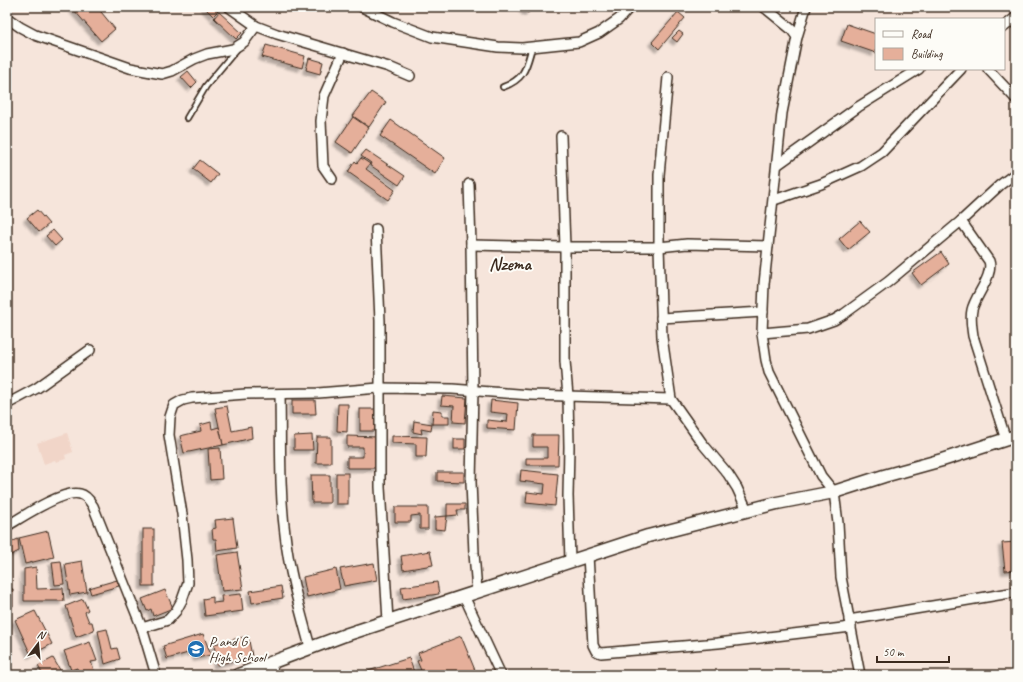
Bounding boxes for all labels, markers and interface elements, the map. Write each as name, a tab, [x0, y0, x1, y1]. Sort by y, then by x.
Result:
legend	[875, 18, 1005, 70]
text: Road	[911, 26, 933, 42]
text: Building	[911, 46, 943, 62]
district label: Nzema	[489, 253, 533, 275]
north arrow	[18, 624, 58, 664]
text: N	[36, 627, 48, 643]
place label: P and G High School	[209, 633, 268, 666]
scale bar	[877, 638, 949, 664]
school or university icon: P and G High School	[186, 639, 206, 659]
text: 50 m	[883, 644, 905, 660]

